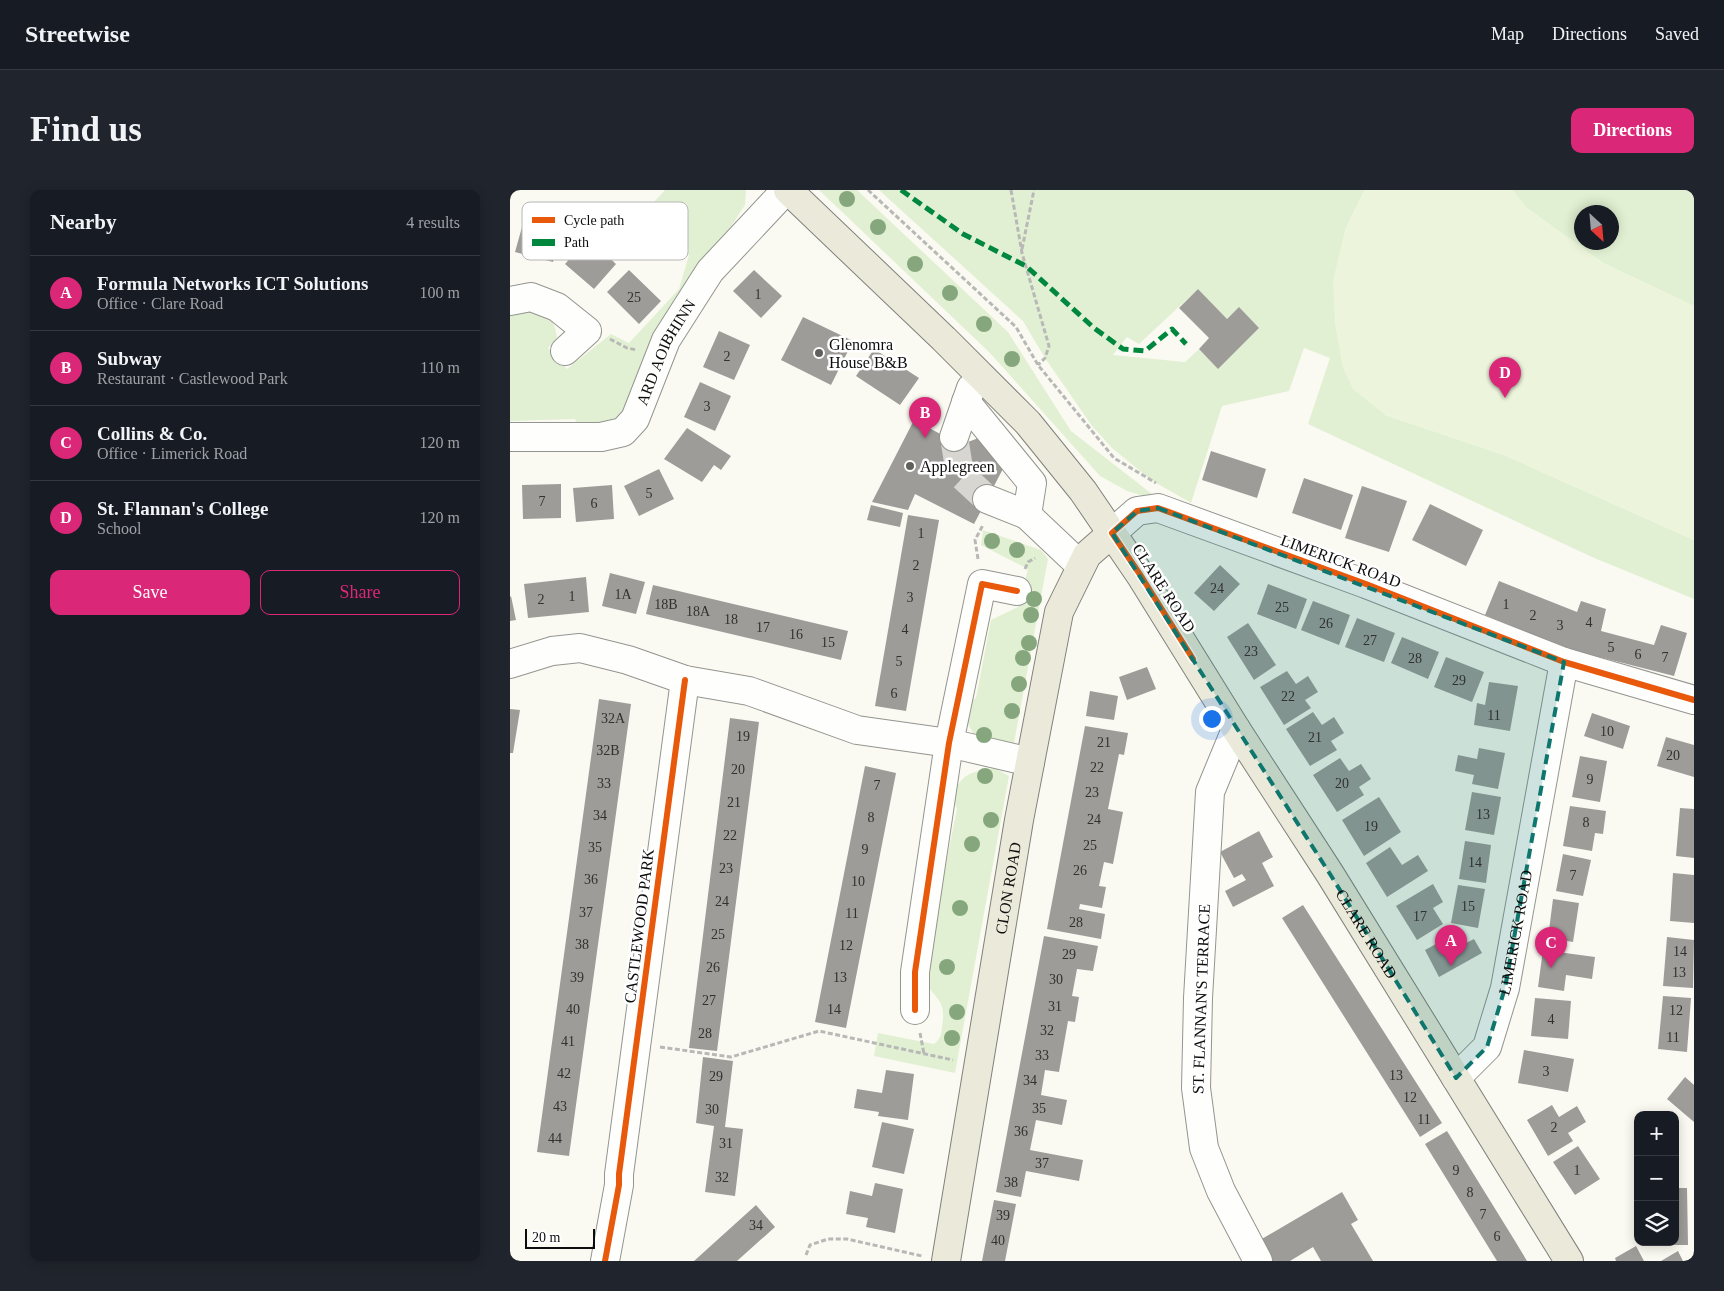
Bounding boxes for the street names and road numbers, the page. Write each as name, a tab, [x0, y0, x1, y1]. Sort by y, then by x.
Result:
street label: ARD AOIBHINN	[633, 296, 699, 407]
street label: LIMERICK ROAD	[1279, 531, 1403, 591]
street label: CLARE ROAD	[1129, 541, 1199, 635]
street label: CLON ROAD	[992, 841, 1024, 935]
street label: CASTLEWOOD PARK	[621, 847, 657, 1004]
street label: LIMERICK ROAD	[1495, 869, 1535, 997]
street label: CLARE ROAD	[1333, 886, 1401, 982]
street label: ST. FLANNAN'S TERRACE	[1189, 904, 1213, 1094]

